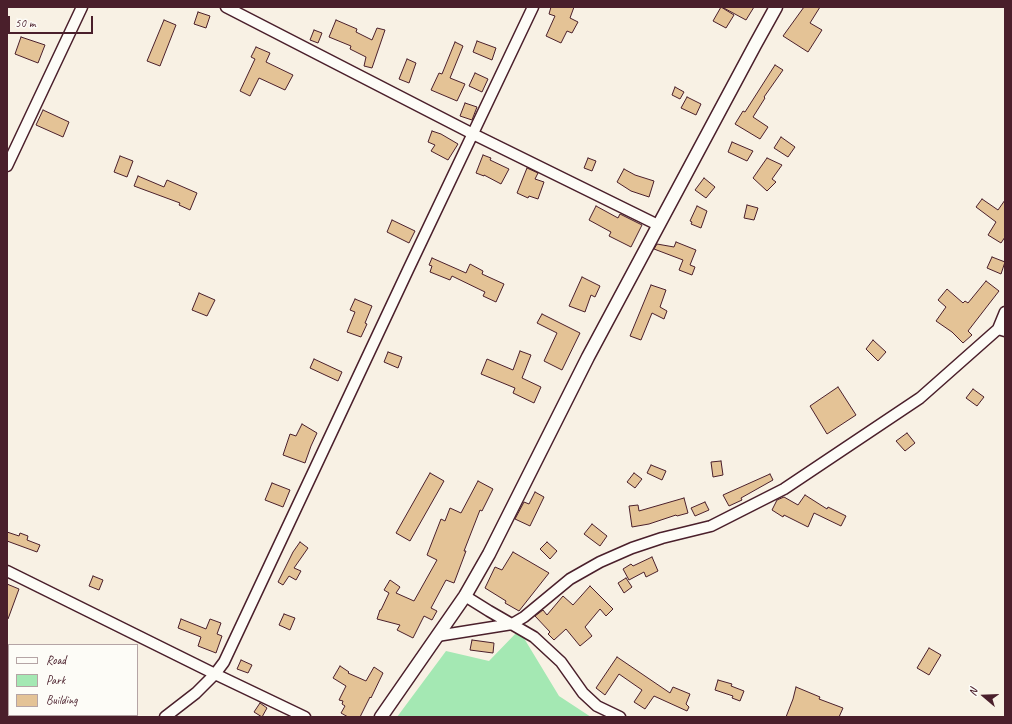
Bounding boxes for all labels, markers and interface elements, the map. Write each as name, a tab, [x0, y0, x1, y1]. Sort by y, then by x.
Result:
scale bar	[10, 8, 95, 34]
text: 50 m	[15, 15, 35, 31]
legend	[8, 644, 138, 716]
text: Road	[46, 652, 66, 668]
text: Park	[46, 672, 65, 688]
north arrow	[964, 676, 1004, 716]
text: N	[965, 687, 980, 698]
text: Building	[46, 692, 78, 708]

